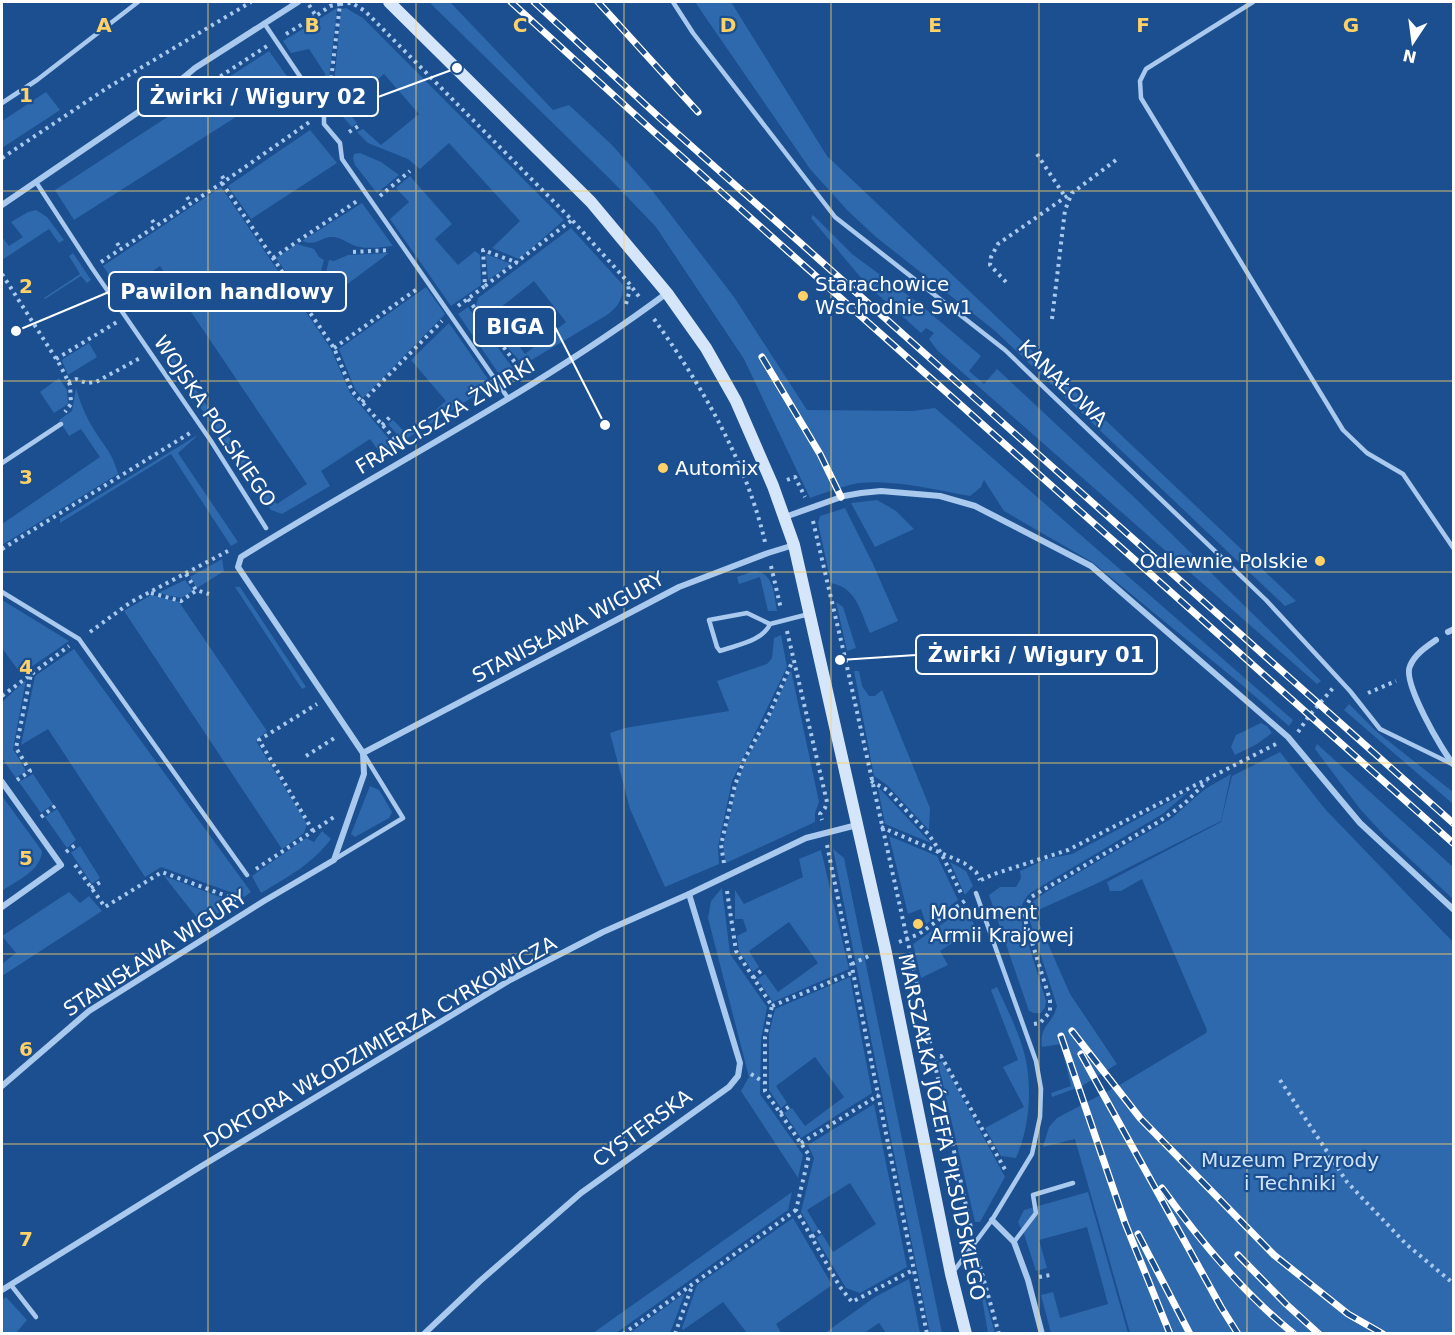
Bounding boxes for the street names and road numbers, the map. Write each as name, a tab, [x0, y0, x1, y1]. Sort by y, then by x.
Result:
street label: WOJSKA POLSKIEGO	[149, 331, 281, 511]
street label: KANAŁOWA	[1014, 335, 1113, 432]
street label: FRANCISZKA ŻWIRKI	[351, 353, 539, 479]
street label: STANISŁAWA WIGURY	[468, 566, 669, 688]
street label: STANISŁAWA WIGURY	[59, 884, 252, 1021]
street label: DOKTORA WŁODZIMIERZA CYRKOWICZA	[199, 931, 561, 1153]
street label: MARSZAŁKA JÓZEFA PIŁSUDSKIEGO	[893, 951, 991, 1303]
street label: CYSTERSKA	[588, 1084, 696, 1172]

